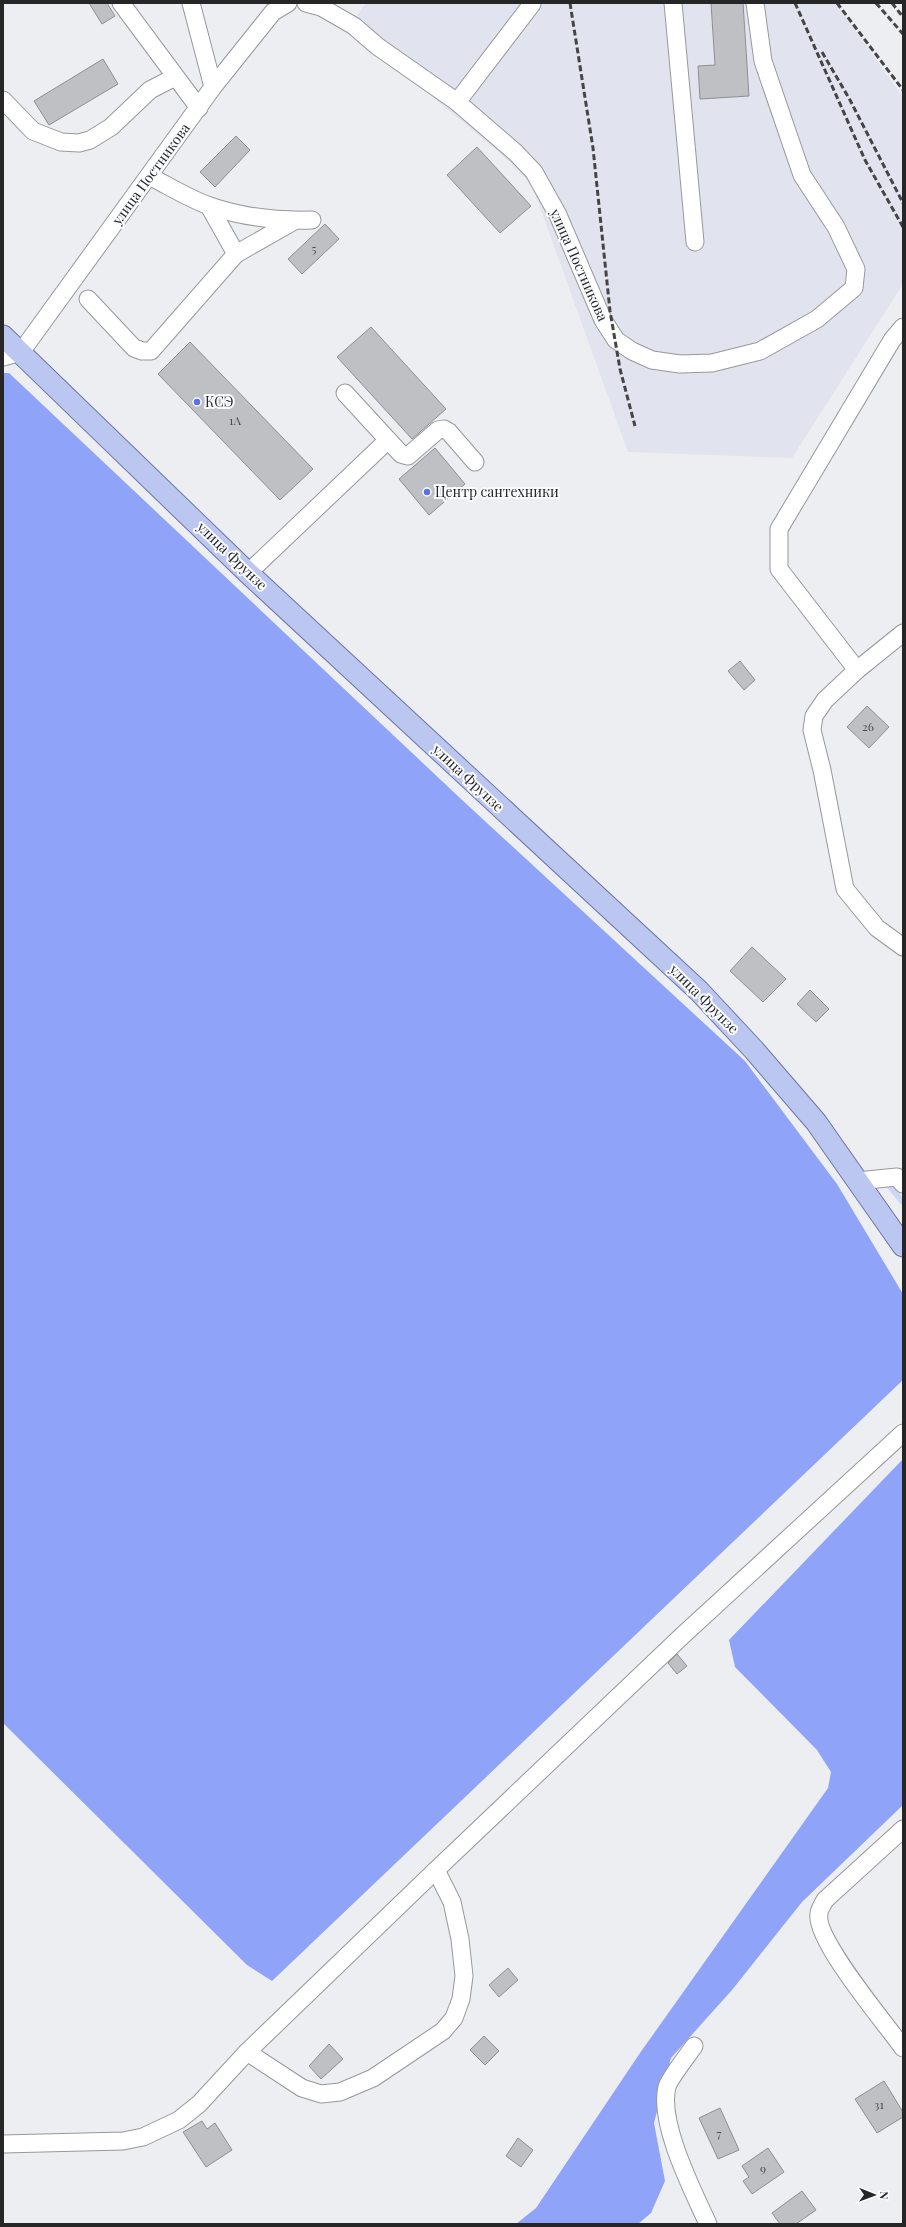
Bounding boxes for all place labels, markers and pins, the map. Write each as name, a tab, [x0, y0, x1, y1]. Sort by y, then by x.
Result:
place label: КСЭ	[205, 392, 233, 411]
marker: КСЭ	[192, 397, 202, 407]
place label: Центр сантехники	[435, 482, 559, 501]
marker: Центр сантехники	[422, 487, 432, 497]

